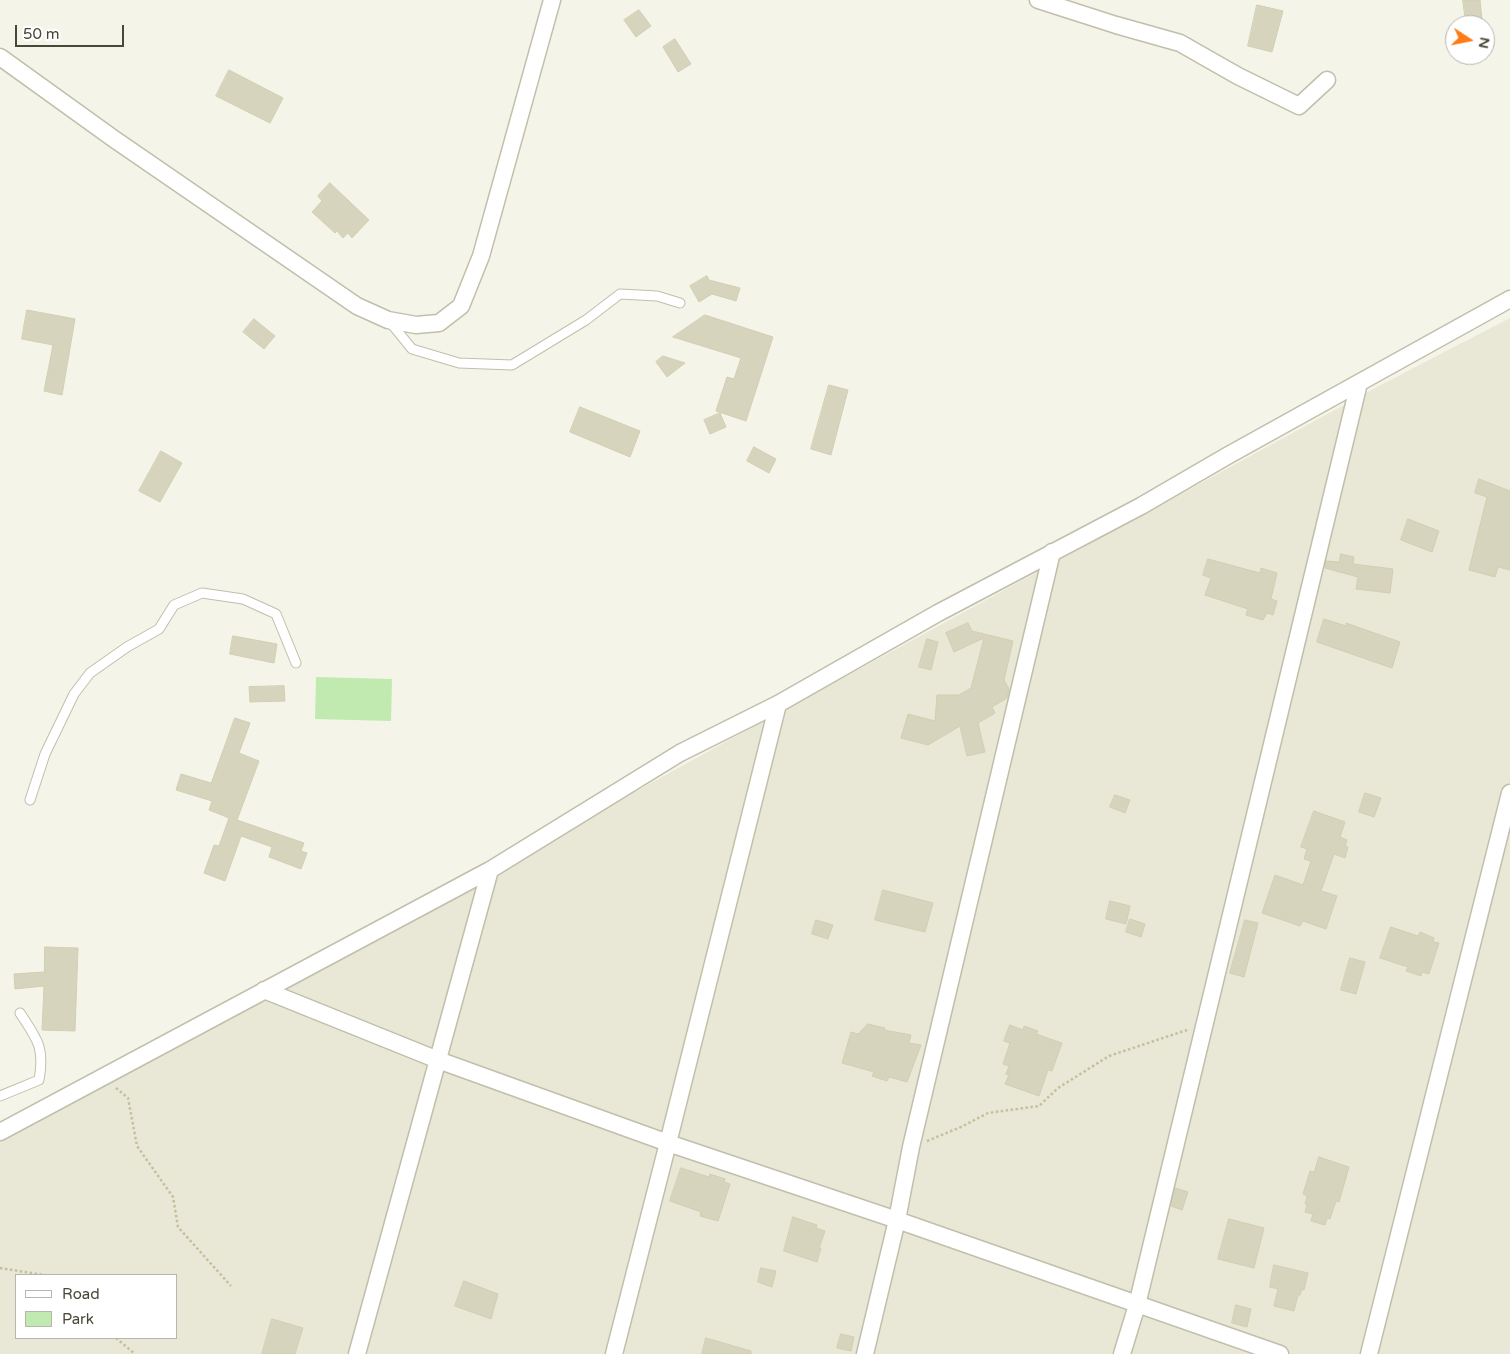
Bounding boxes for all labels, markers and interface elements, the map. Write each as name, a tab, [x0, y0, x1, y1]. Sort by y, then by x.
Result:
scale bar	[18, 15, 126, 47]
north arrow	[1445, 15, 1495, 65]
text: 50 m	[23, 25, 60, 43]
text: N	[1475, 36, 1494, 50]
legend	[15, 1274, 178, 1339]
text: Road	[62, 1285, 100, 1303]
text: Park	[62, 1310, 94, 1328]

